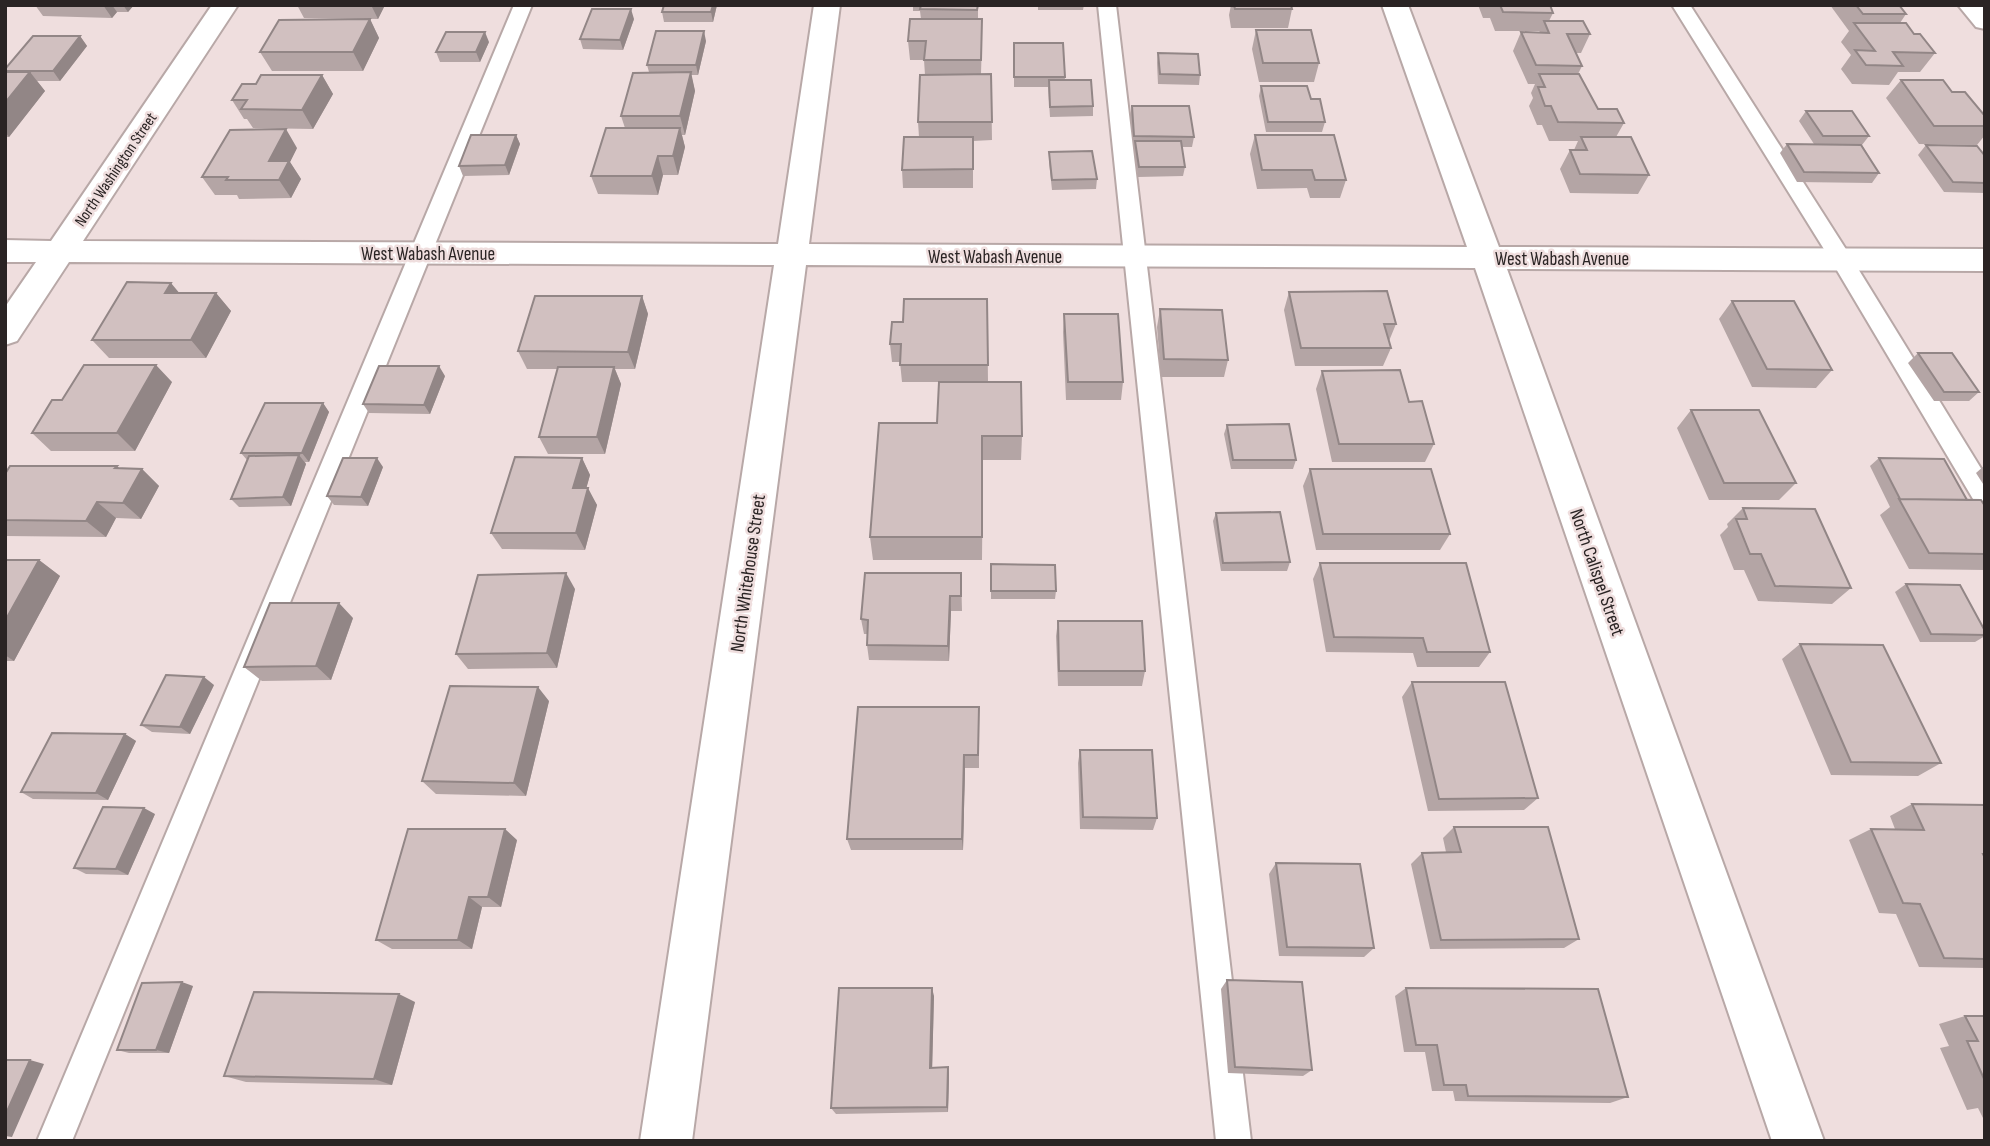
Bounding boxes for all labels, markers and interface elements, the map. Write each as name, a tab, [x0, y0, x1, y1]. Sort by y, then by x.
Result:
street label: North Washington Street	[71, 109, 161, 230]
street label: West Wabash Avenue	[361, 243, 495, 266]
street label: West Wabash Avenue	[928, 246, 1062, 269]
street label: West Wabash Avenue	[1495, 248, 1629, 271]
street label: North Whitehouse Street	[726, 493, 771, 654]
street label: North Calispel Street	[1564, 506, 1629, 639]

